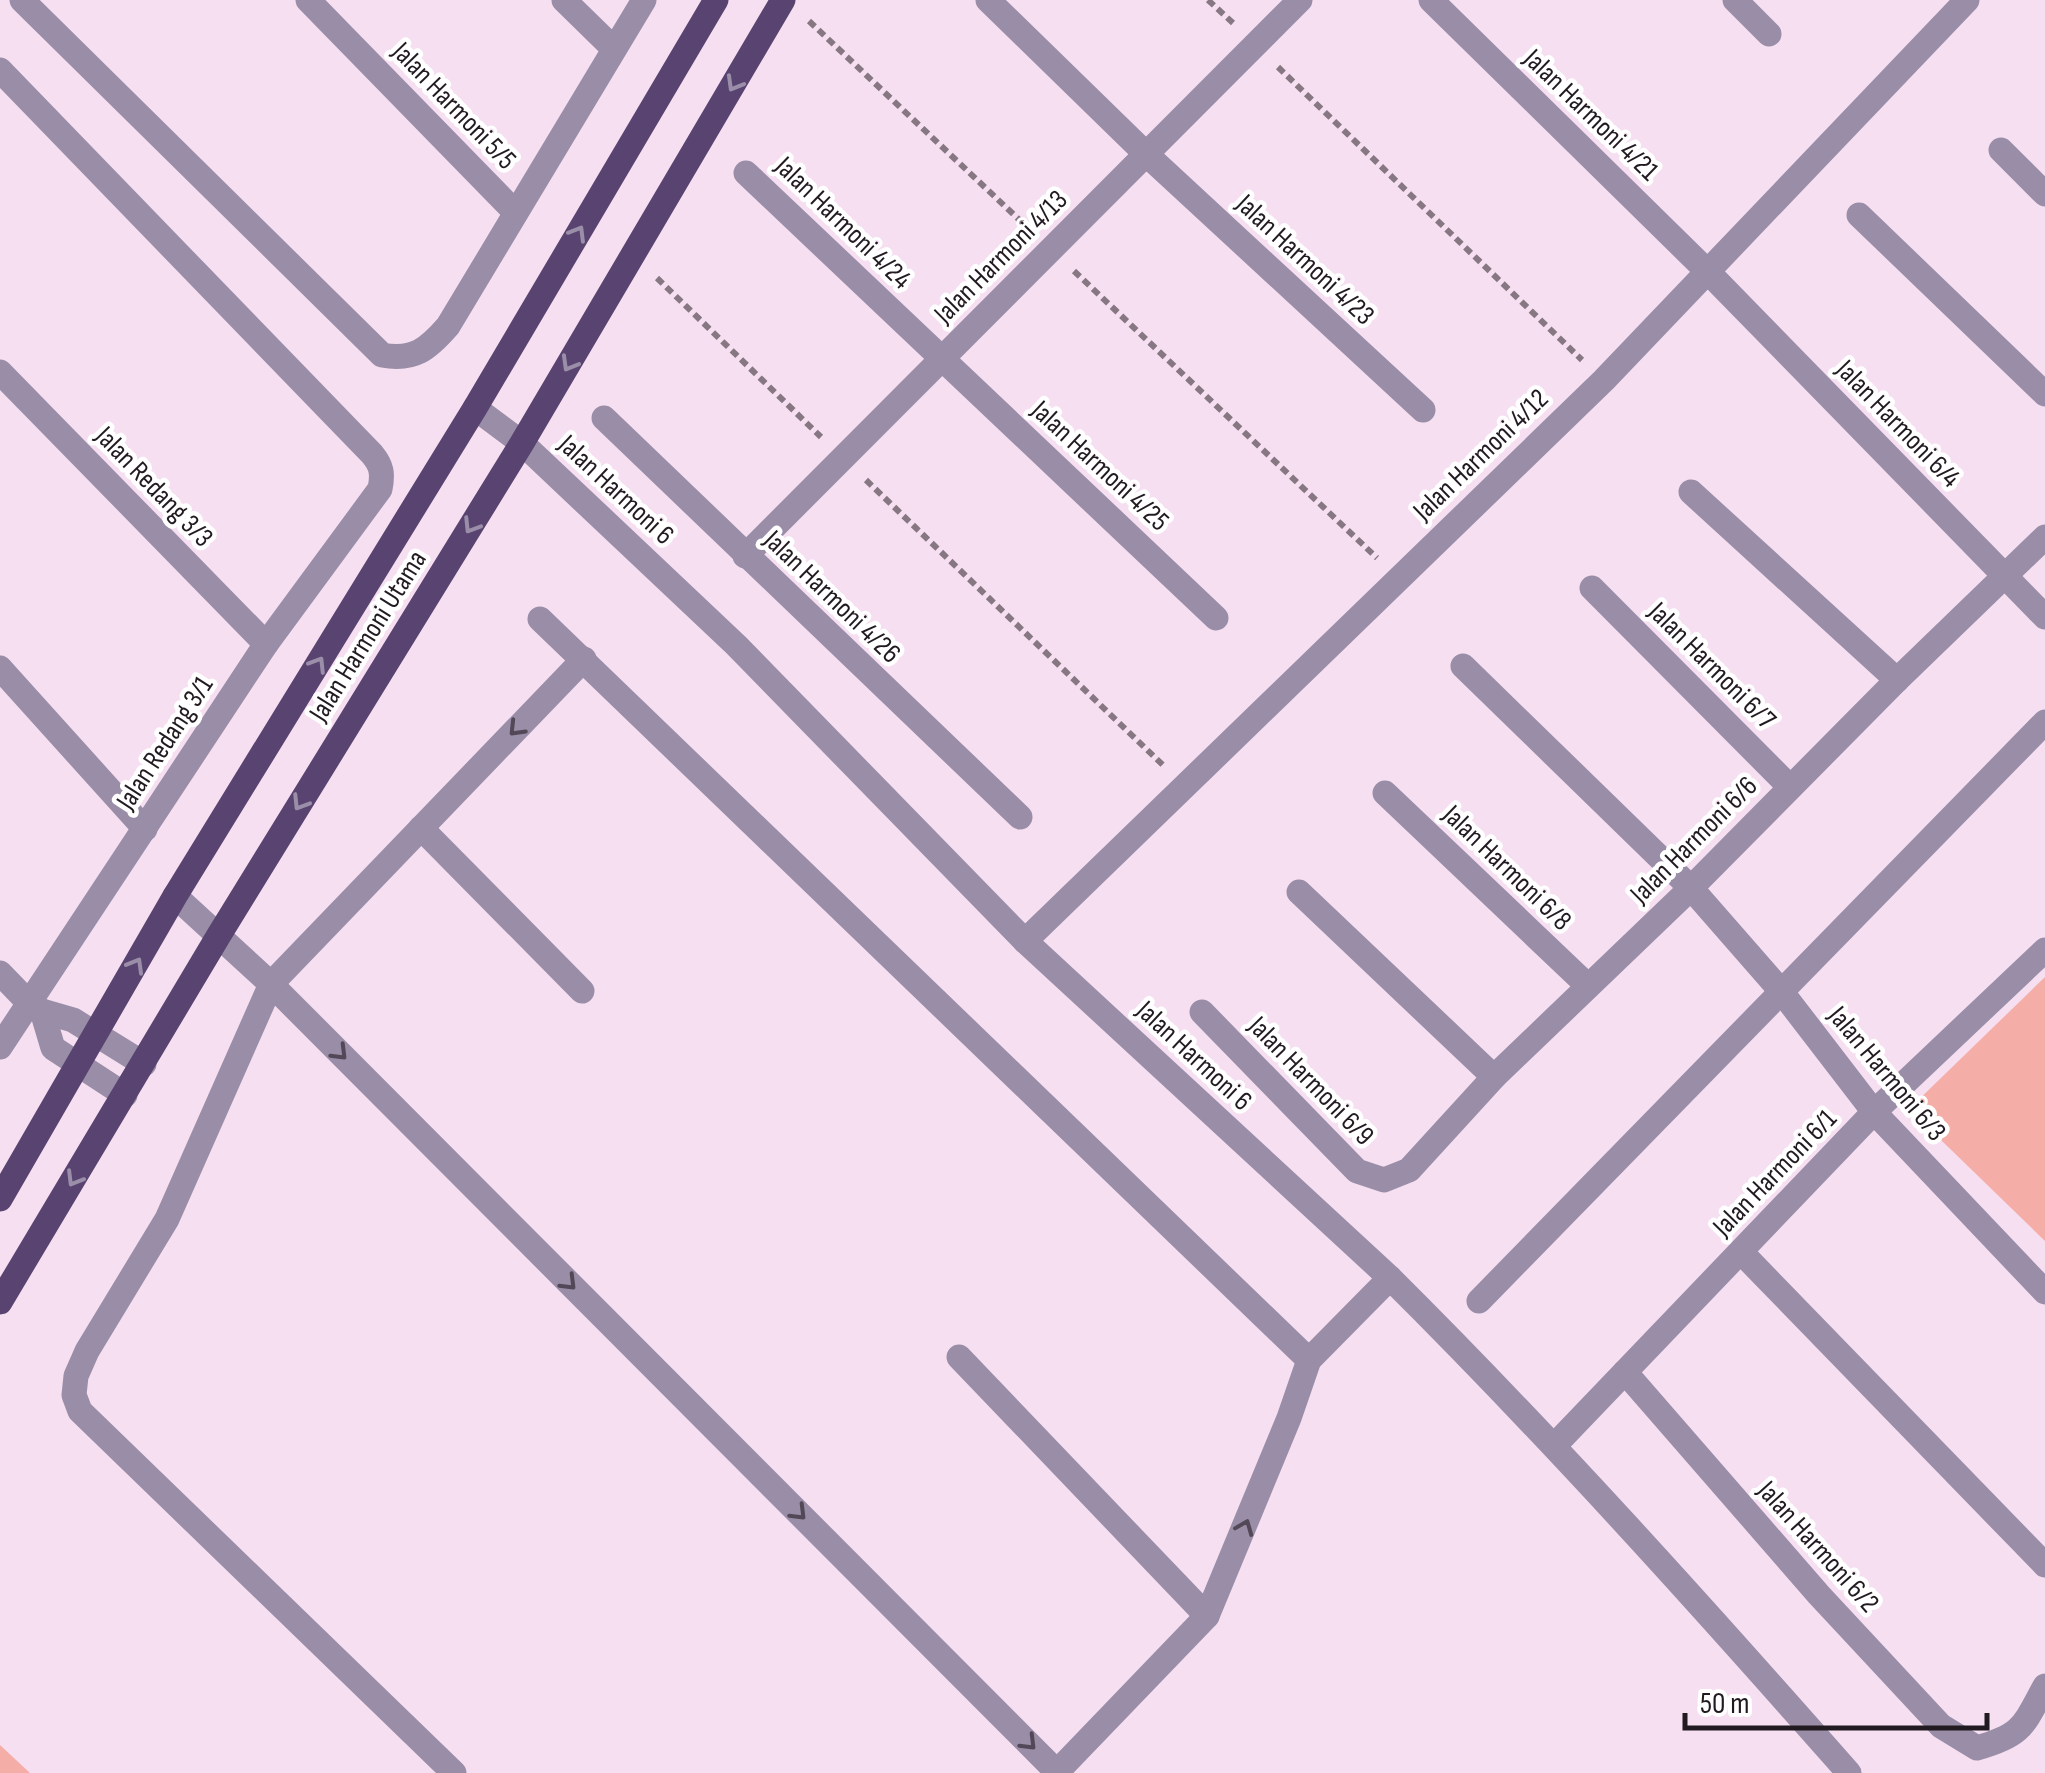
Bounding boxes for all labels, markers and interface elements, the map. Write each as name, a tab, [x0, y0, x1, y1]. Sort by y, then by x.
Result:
street label: Jalan Harmoni 5/5	[385, 35, 523, 176]
street label: Jalan Harmoni 4/21	[1516, 42, 1665, 188]
one-way arrow	[726, 73, 746, 91]
street label: Jalan Harmoni 4/24	[767, 149, 918, 296]
street label: Jalan Harmoni 4/13	[927, 184, 1074, 331]
street label: Jalan Harmoni 4/23	[1229, 187, 1381, 332]
one-way arrow	[566, 226, 585, 244]
one-way arrow	[562, 353, 581, 371]
street label: Jalan Harmoni 6/4	[1828, 353, 1967, 495]
street label: Jalan Harmoni 4/12	[1406, 382, 1555, 528]
street label: Jalan Harmoni 4/25	[1024, 393, 1176, 538]
street label: Jalan Redang 3/3	[88, 419, 220, 554]
street label: Jalan Harmoni 6	[551, 428, 680, 552]
one-way arrow	[464, 515, 483, 533]
street label: Jalan Harmoni 4/26	[756, 523, 907, 670]
street label: Jalan Harmoni Utama	[302, 545, 434, 728]
street label: Jalan Harmoni 6/7	[1641, 595, 1782, 736]
one-way arrow	[306, 656, 325, 674]
street label: Jalan Redang 3/1	[109, 670, 220, 817]
one-way arrow	[510, 718, 528, 736]
street label: Jalan Harmoni 6/6	[1623, 770, 1764, 911]
one-way arrow	[294, 792, 313, 810]
street label: Jalan Harmoni 6/8	[1435, 798, 1578, 937]
one-way arrow	[124, 958, 143, 976]
street label: Jalan Harmoni 6	[1129, 994, 1258, 1118]
street label: Jalan Harmoni 6/3	[1821, 999, 1953, 1148]
street label: Jalan Harmoni 6/9	[1241, 1009, 1381, 1152]
one-way arrow	[328, 1042, 346, 1060]
street label: Jalan Harmoni 6/1	[1706, 1103, 1844, 1244]
one-way arrow	[67, 1168, 86, 1186]
one-way arrow	[558, 1272, 576, 1290]
street label: Jalan Harmoni 6/2	[1750, 1474, 1886, 1619]
one-way arrow	[787, 1502, 805, 1520]
one-way arrow	[1233, 1519, 1253, 1537]
scale bar	[1685, 1668, 1988, 1730]
text: 50 m	[1700, 1686, 1749, 1722]
one-way arrow	[1017, 1732, 1035, 1750]

